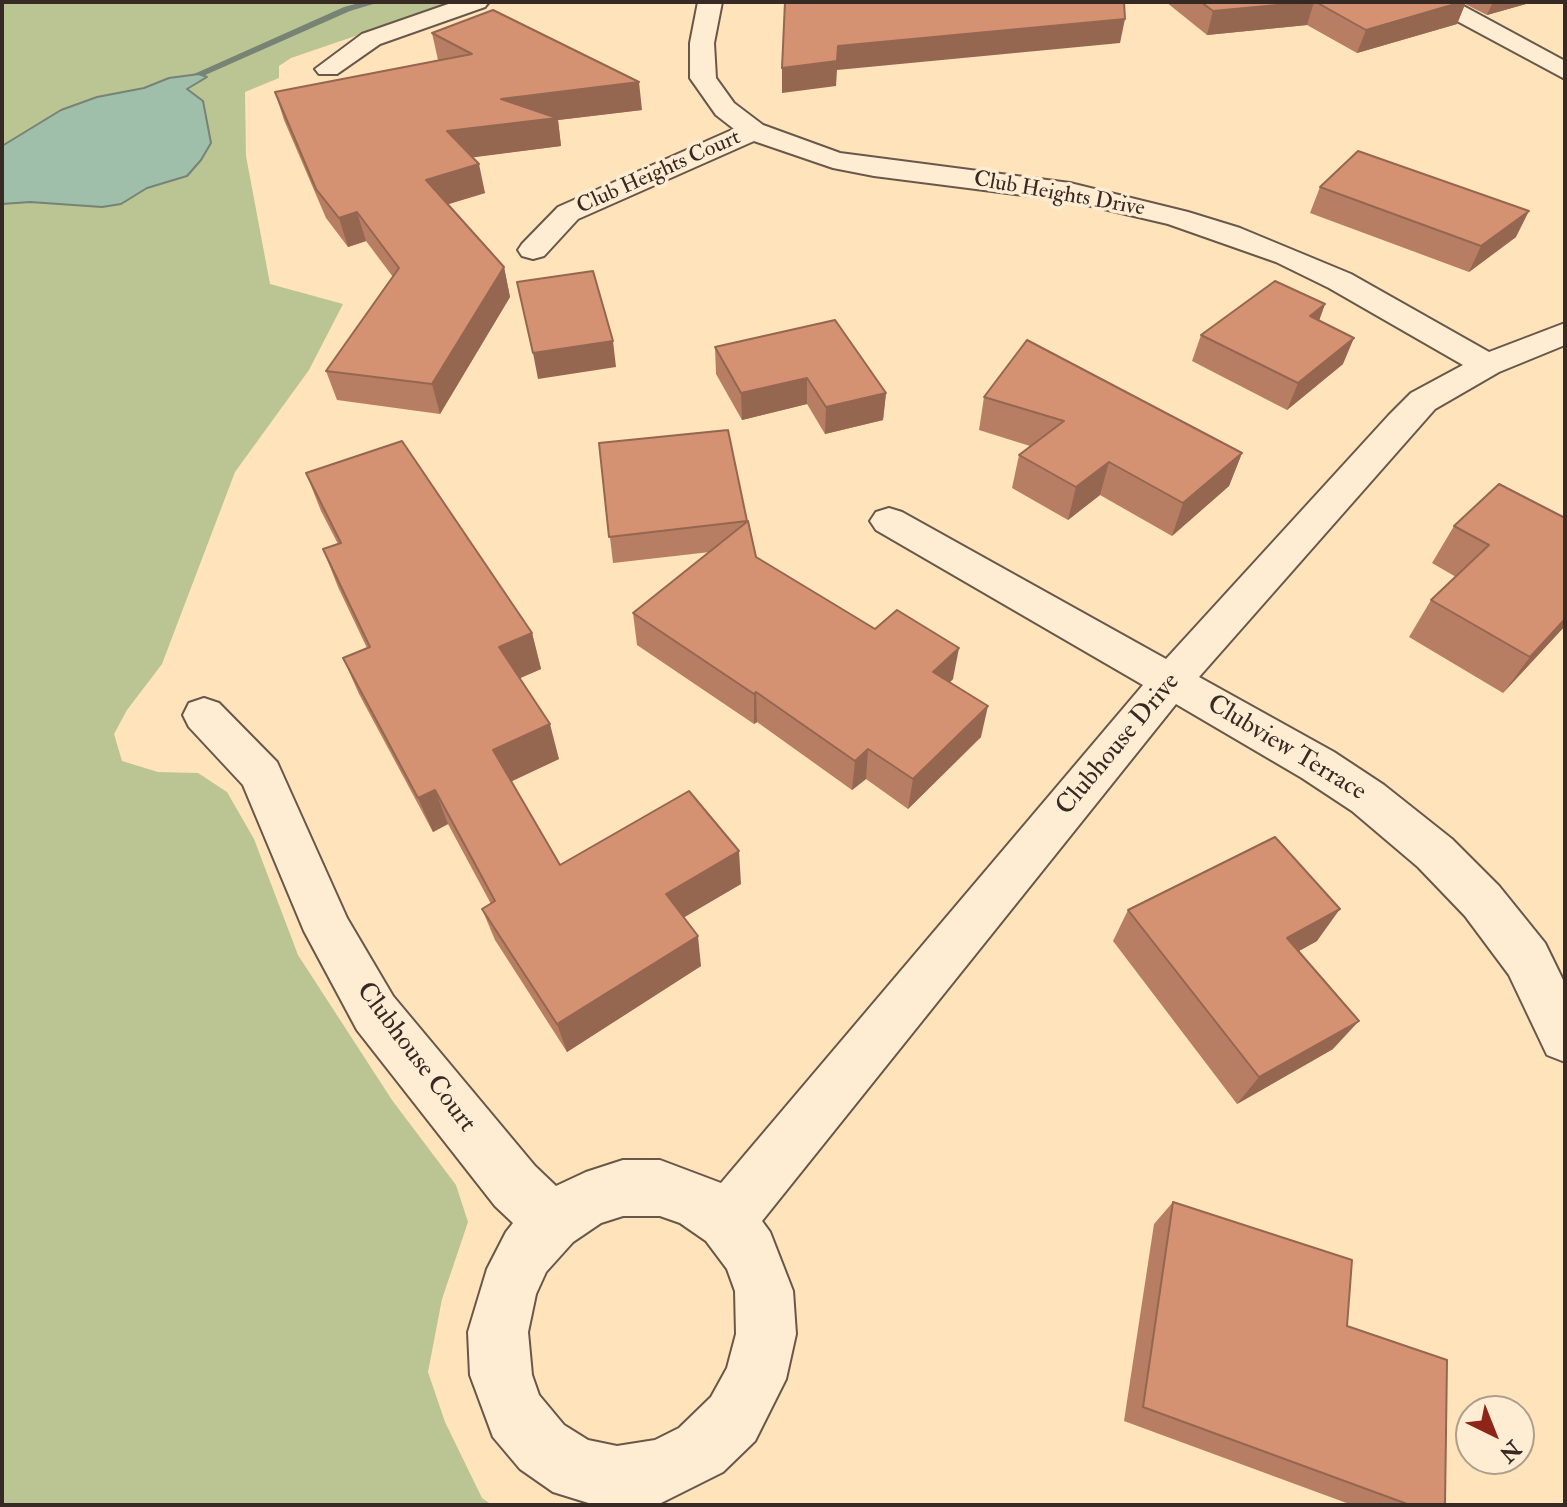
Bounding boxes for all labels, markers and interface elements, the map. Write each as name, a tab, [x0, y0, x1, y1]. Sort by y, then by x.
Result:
street label: Club Heights Court	[573, 125, 745, 221]
street label: Club Heights Drive	[971, 167, 1147, 223]
street label: Clubhouse Drive	[1050, 668, 1188, 822]
street label: Clubview Terrace	[1201, 689, 1371, 809]
street label: Clubhouse Court	[349, 977, 481, 1139]
north arrow	[1455, 1395, 1535, 1475]
text: N	[1493, 1434, 1527, 1468]

